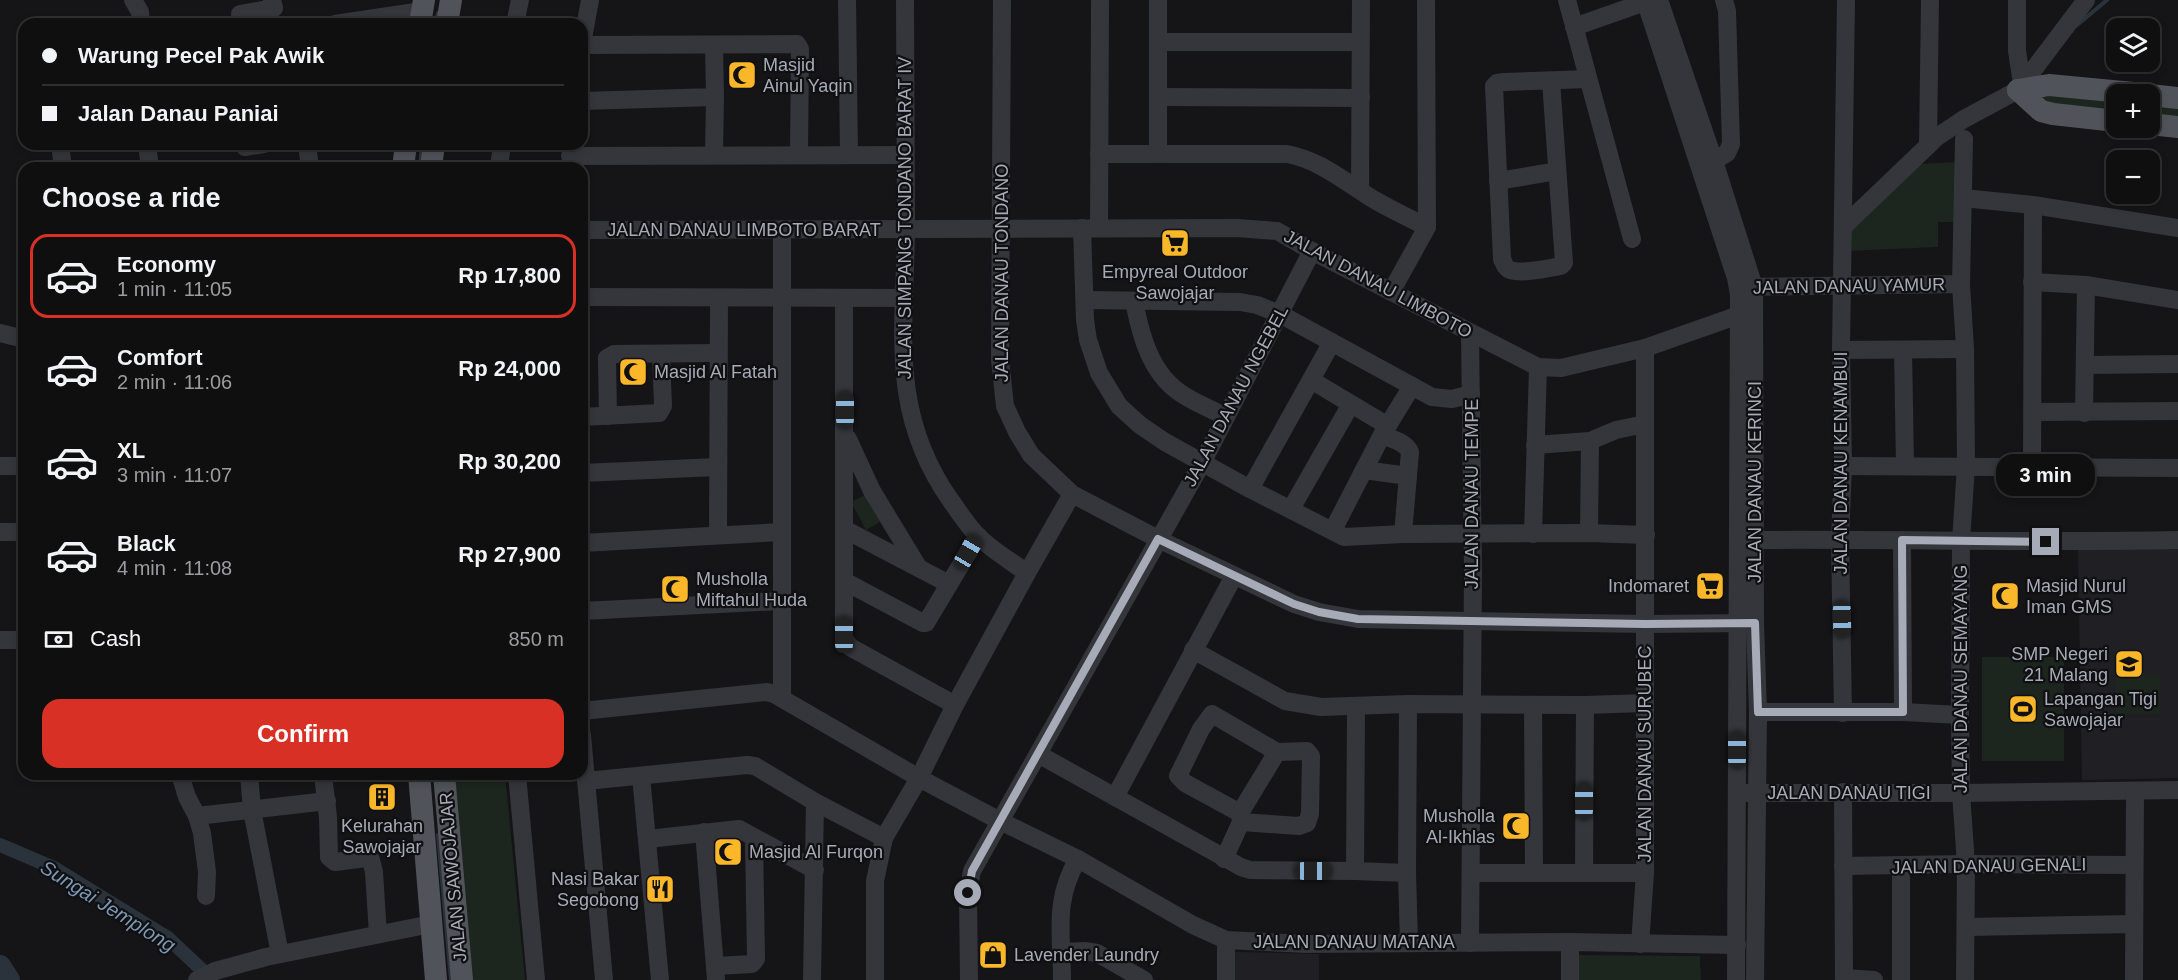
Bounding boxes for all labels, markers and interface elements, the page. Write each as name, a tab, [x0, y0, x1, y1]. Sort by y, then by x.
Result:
map controls	[2106, 18, 2160, 204]
button: layers	[2106, 18, 2160, 72]
text: Warung Pecel Pak Awik	[78, 43, 324, 68]
place label: Masjid Ainul Yaqin	[763, 55, 852, 96]
street label: JALAN SIMPANG TONDANO BARAT IV	[895, 57, 915, 379]
mosque icon: Masjid Ainul Yaqin	[726, 59, 758, 91]
button: +	[2106, 84, 2160, 138]
text: Jalan Danau Paniai	[78, 101, 279, 126]
button: −	[2106, 150, 2160, 204]
street label: JALAN DANAU TONDANO	[992, 164, 1012, 382]
text: Choose a ride	[42, 183, 221, 213]
street label: JALAN DANAU LIMBOTO BARAT	[607, 220, 881, 240]
street label: JALAN DANAU LIMBOTO	[1281, 226, 1475, 342]
supermarket icon: Empyreal Outdoor Sawojajar	[1159, 227, 1191, 259]
icon: car	[45, 249, 99, 303]
text: Economy	[117, 252, 216, 277]
place label: Empyreal Outdoor Sawojajar	[1102, 262, 1248, 303]
text: Rp 17,800	[458, 263, 561, 288]
street label: JALAN DANAU YAMUR	[1753, 274, 1945, 298]
text: 1 min · 11:05	[117, 278, 232, 300]
street label: JALAN DANAU NGEBEL	[1180, 302, 1292, 490]
icon: car	[45, 342, 99, 396]
text: Comfort	[117, 345, 203, 370]
street label: JALAN DANAU KENAMBUI	[1831, 351, 1851, 575]
text: Rp 24,000	[458, 356, 561, 381]
mosque icon: Masjid Al Fatah	[617, 356, 649, 388]
place label: Masjid Al Fatah	[654, 362, 777, 382]
text: 2 min · 11:06	[117, 371, 232, 393]
street label: JALAN DANAU KERINCI	[1745, 381, 1765, 583]
car	[836, 392, 854, 428]
street label: JALAN DANAU TEMPE	[1462, 399, 1482, 589]
icon: car	[45, 435, 99, 489]
text: XL	[117, 438, 145, 463]
text: Rp 30,200	[458, 449, 561, 474]
callout: 3 min	[1996, 455, 2096, 497]
text: 3 min · 11:07	[117, 464, 232, 486]
text: 3 min	[2019, 464, 2072, 486]
icon: car	[45, 528, 99, 582]
route end	[2032, 528, 2059, 555]
text: Black	[117, 531, 176, 556]
car	[951, 532, 985, 572]
text: Rp 27,900	[458, 542, 561, 567]
text: 4 min · 11:08	[117, 557, 232, 579]
street label: JALAN DANAU SEMAYANG	[1951, 565, 1971, 793]
place label: Musholla Miftahul Huda	[696, 569, 808, 610]
supermarket icon: Indomaret	[1694, 570, 1726, 602]
mosque icon: Musholla Miftahul Huda	[659, 573, 691, 605]
place label: Indomaret	[1608, 576, 1689, 596]
place label: Masjid Nurul Iman GMS	[2026, 576, 2126, 617]
mosque icon: Masjid Nurul Iman GMS	[1989, 580, 2021, 612]
car	[1833, 601, 1851, 637]
car	[835, 617, 853, 653]
icon: cash	[42, 623, 75, 656]
text: Cash	[90, 626, 141, 651]
text: 850 m	[508, 628, 564, 650]
place label: SMP Negeri 21 Malang	[2011, 644, 2108, 685]
street label: JALAN DANAU SURUBEC	[1635, 645, 1655, 863]
school or university icon: SMP Negeri 21 Malang	[2113, 648, 2145, 680]
place label: Lapangan Tigi Sawojajar	[2044, 689, 2157, 730]
sports icon: Lapangan Tigi Sawojajar	[2007, 693, 2039, 725]
button: Confirm	[42, 699, 564, 768]
car	[1728, 732, 1746, 768]
building icon: Kelurahan Sawojajar	[366, 781, 398, 813]
car	[1575, 783, 1593, 819]
street label: JALAN DANAU TIGI	[1767, 783, 1931, 803]
street label: JALAN SAWOJAJAR	[436, 791, 470, 963]
place label: Musholla Al-Ikhlas	[1423, 806, 1496, 847]
mosque icon: Musholla Al-Ikhlas	[1500, 810, 1532, 842]
place label: Kelurahan Sawojajar	[341, 816, 423, 857]
mosque icon: Masjid Al Furqon	[712, 836, 744, 868]
place label: Masjid Al Furqon	[749, 842, 883, 862]
street label: JALAN DANAU GENALI	[1891, 854, 2087, 878]
water label: Sungai Jemplong	[37, 856, 179, 956]
car	[1295, 862, 1331, 880]
place label: Nasi Bakar Segobong	[551, 869, 639, 910]
restaurant icon: Nasi Bakar Segobong	[644, 873, 676, 905]
route start	[954, 879, 981, 906]
street label: JALAN DANAU MATANA	[1253, 932, 1455, 952]
shop icon: Lavender Laundry	[977, 939, 1009, 971]
place label: Lavender Laundry	[1014, 945, 1159, 965]

